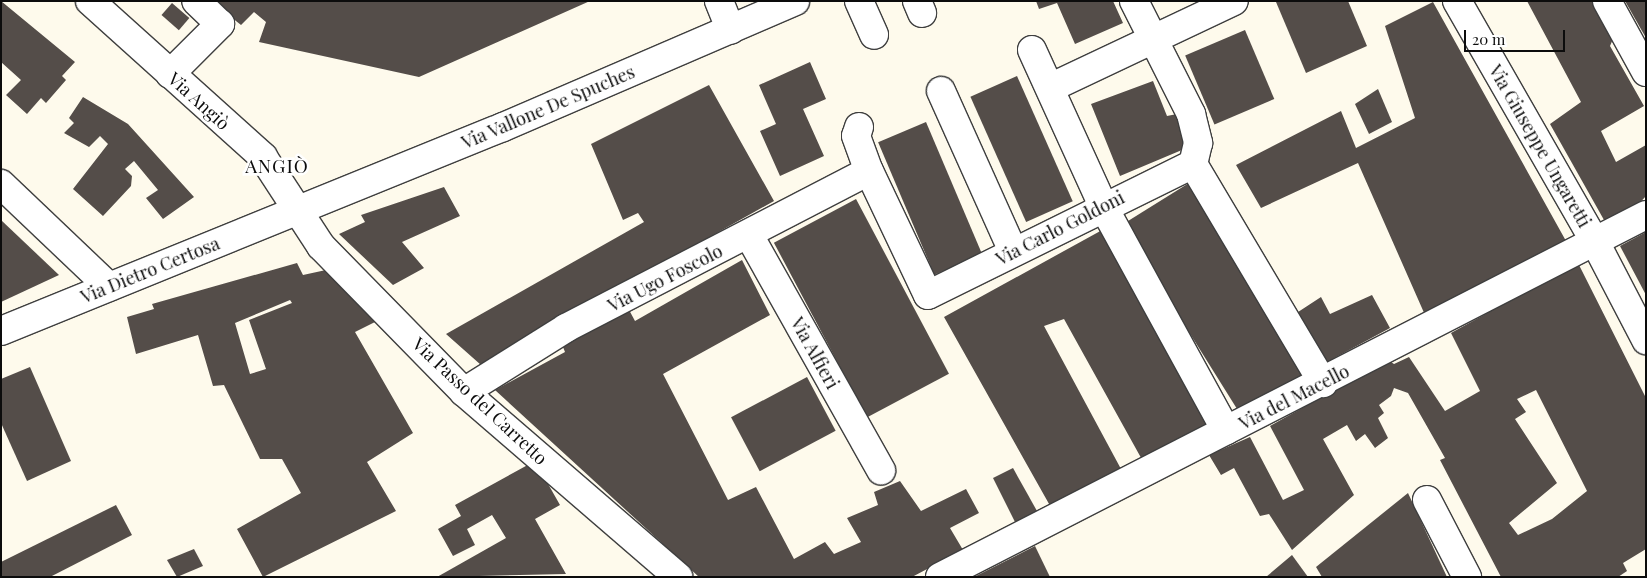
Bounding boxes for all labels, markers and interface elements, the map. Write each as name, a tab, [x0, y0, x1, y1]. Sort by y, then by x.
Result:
scale bar	[1467, 20, 1568, 52]
text: 20 m	[1472, 29, 1505, 49]
street label: Via Vallone De Spuches	[458, 61, 638, 153]
street label: Via Giuseppe Ungaretti	[1485, 61, 1595, 231]
street label: Via Angiò	[163, 68, 235, 134]
district label: ANGIÒ	[245, 155, 309, 177]
street label: Via Carlo Goldoni	[992, 186, 1128, 270]
street label: Via Dietro Certosa	[77, 232, 223, 308]
street label: Via Ugo Foscolo	[604, 240, 726, 316]
street label: Via Alfieri	[786, 313, 844, 393]
street label: Via Passo del Carretto	[408, 333, 552, 469]
street label: Via del Macello	[1235, 360, 1353, 434]

